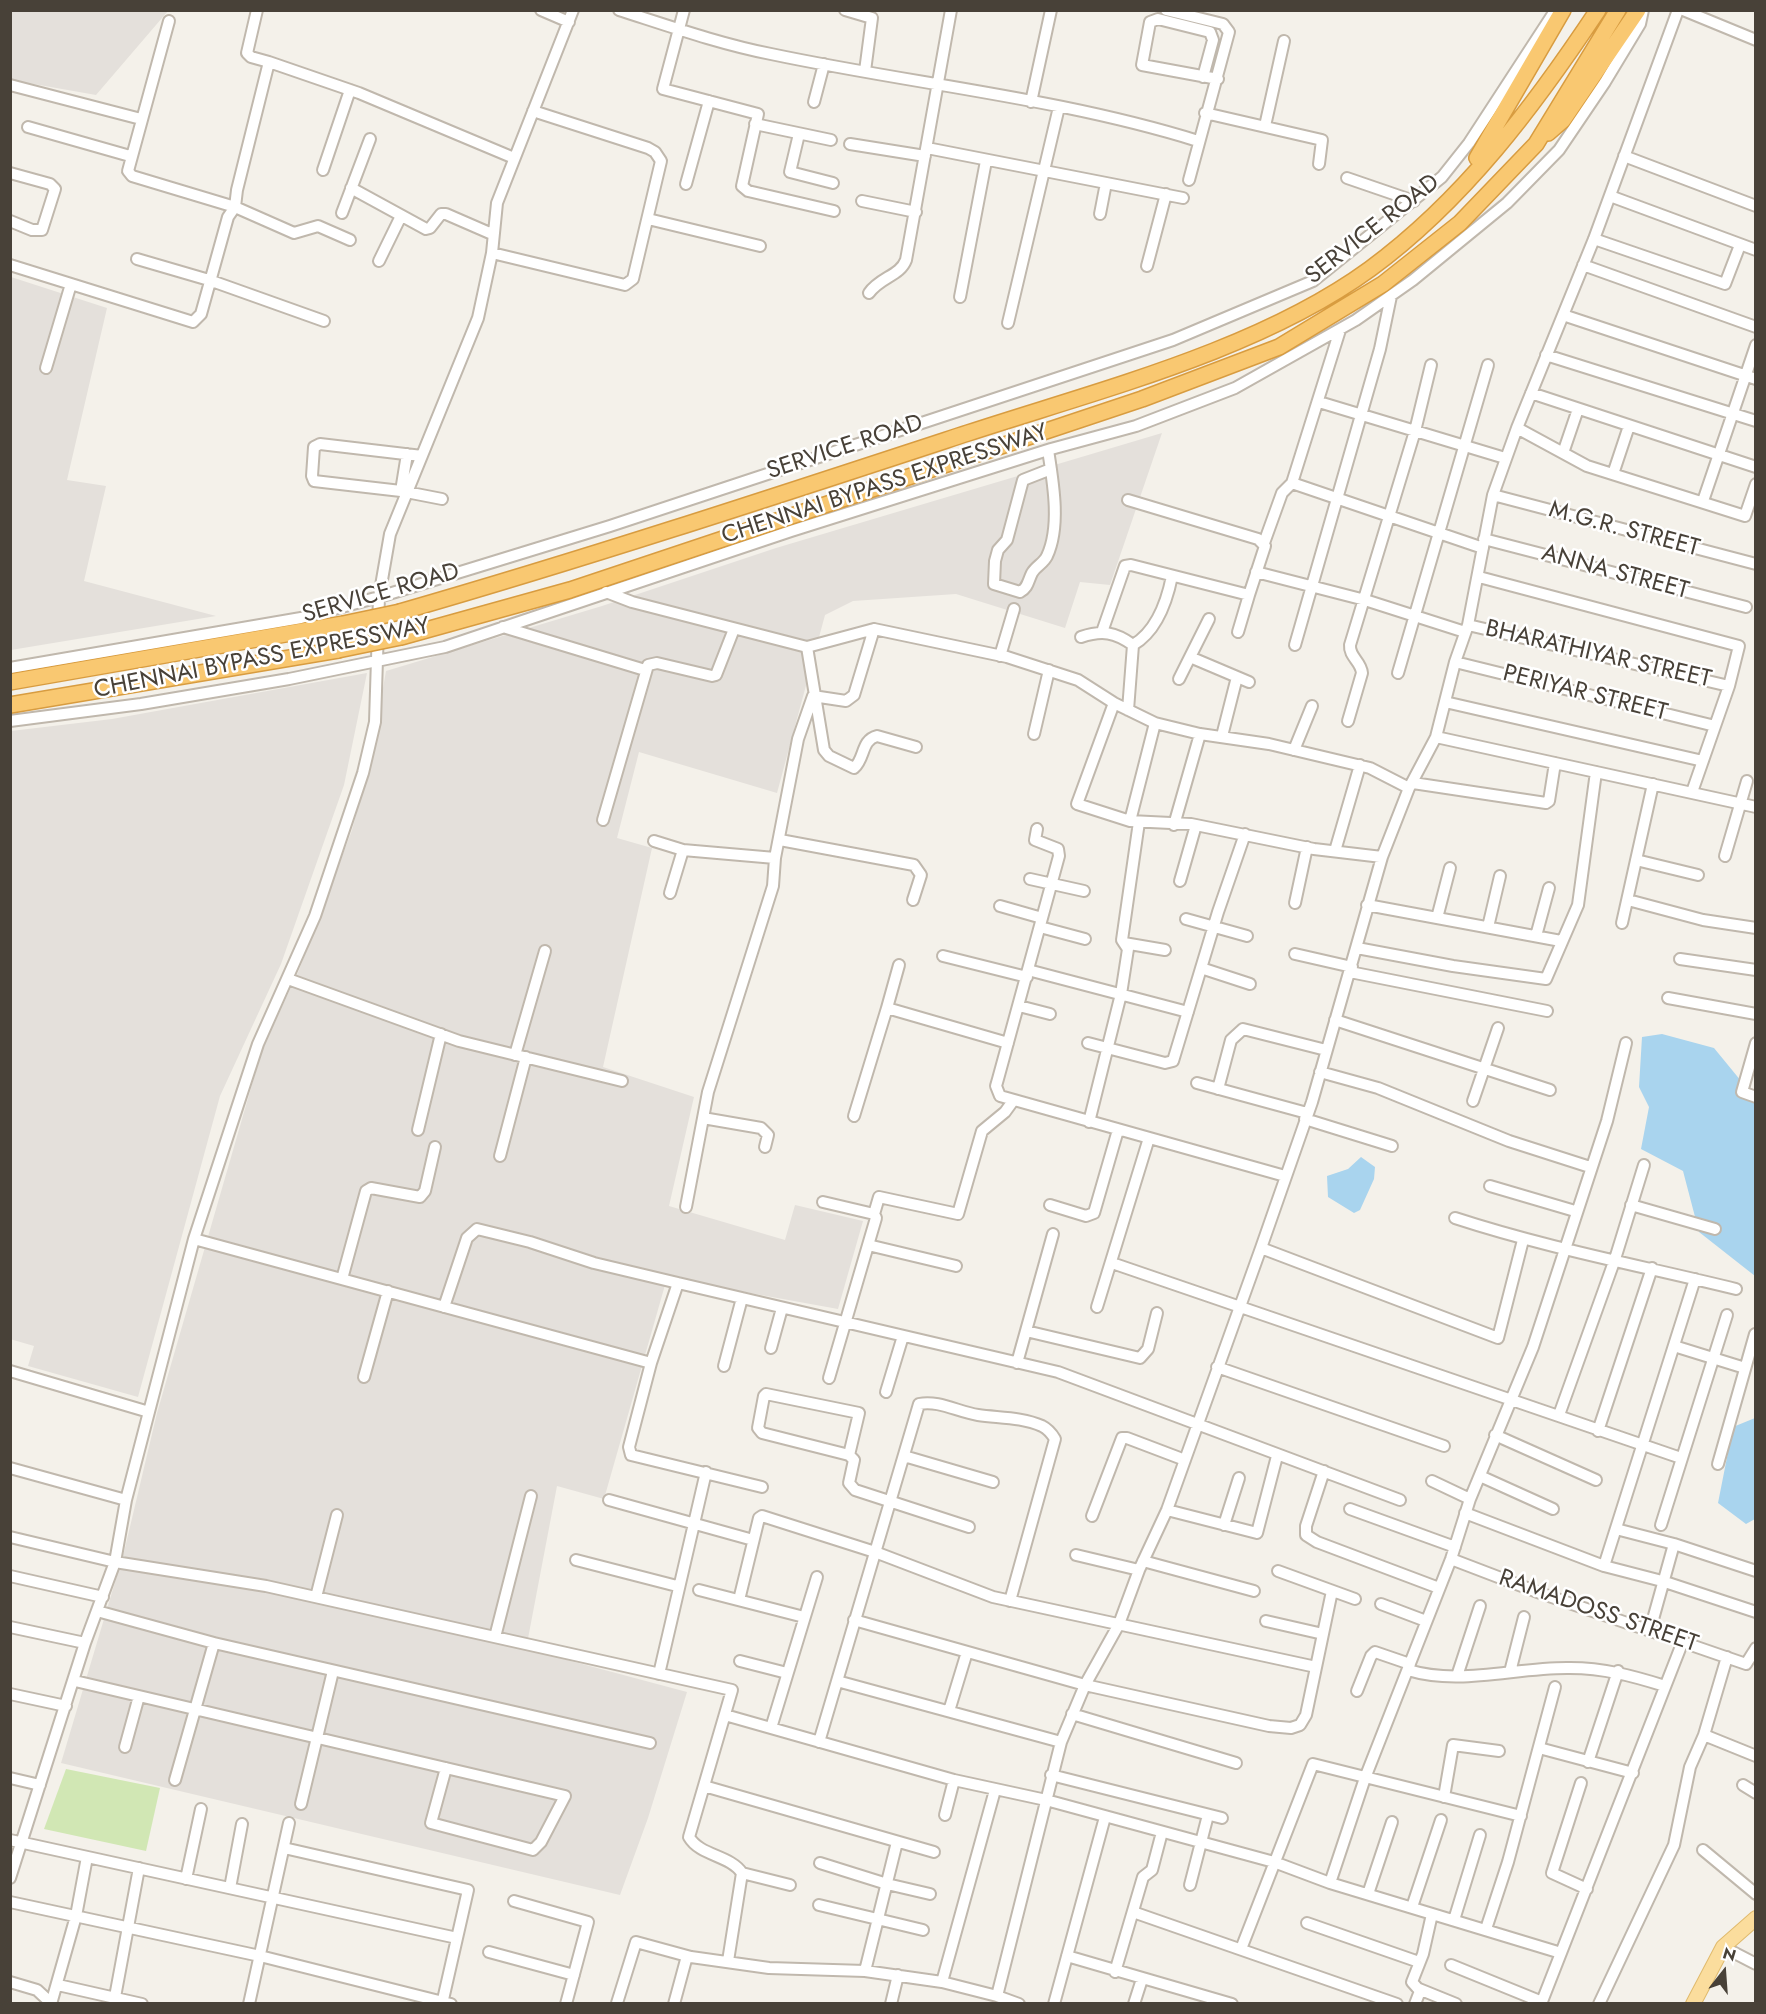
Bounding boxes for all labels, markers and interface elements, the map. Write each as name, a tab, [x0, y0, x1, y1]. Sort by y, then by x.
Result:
street label: SERVICE ROAD	[1300, 169, 1446, 291]
street label: SERVICE ROAD	[763, 409, 927, 487]
street label: CHENNAI BYPASS EXPRESSWAY	[718, 419, 1052, 551]
street label: M.G.R. STREET	[1545, 496, 1703, 564]
street label: ANNA STREET	[1538, 539, 1692, 607]
street label: SERVICE ROAD	[299, 558, 463, 630]
street label: CHENNAI BYPASS EXPRESSWAY	[92, 612, 432, 706]
street label: BHARATHIYAR STREET	[1482, 615, 1714, 695]
street label: PERIYAR STREET	[1500, 660, 1670, 728]
street label: RAMADOSS STREET	[1495, 1564, 1701, 1660]
text: N	[1720, 1941, 1739, 1967]
north arrow	[1694, 1942, 1754, 2002]

